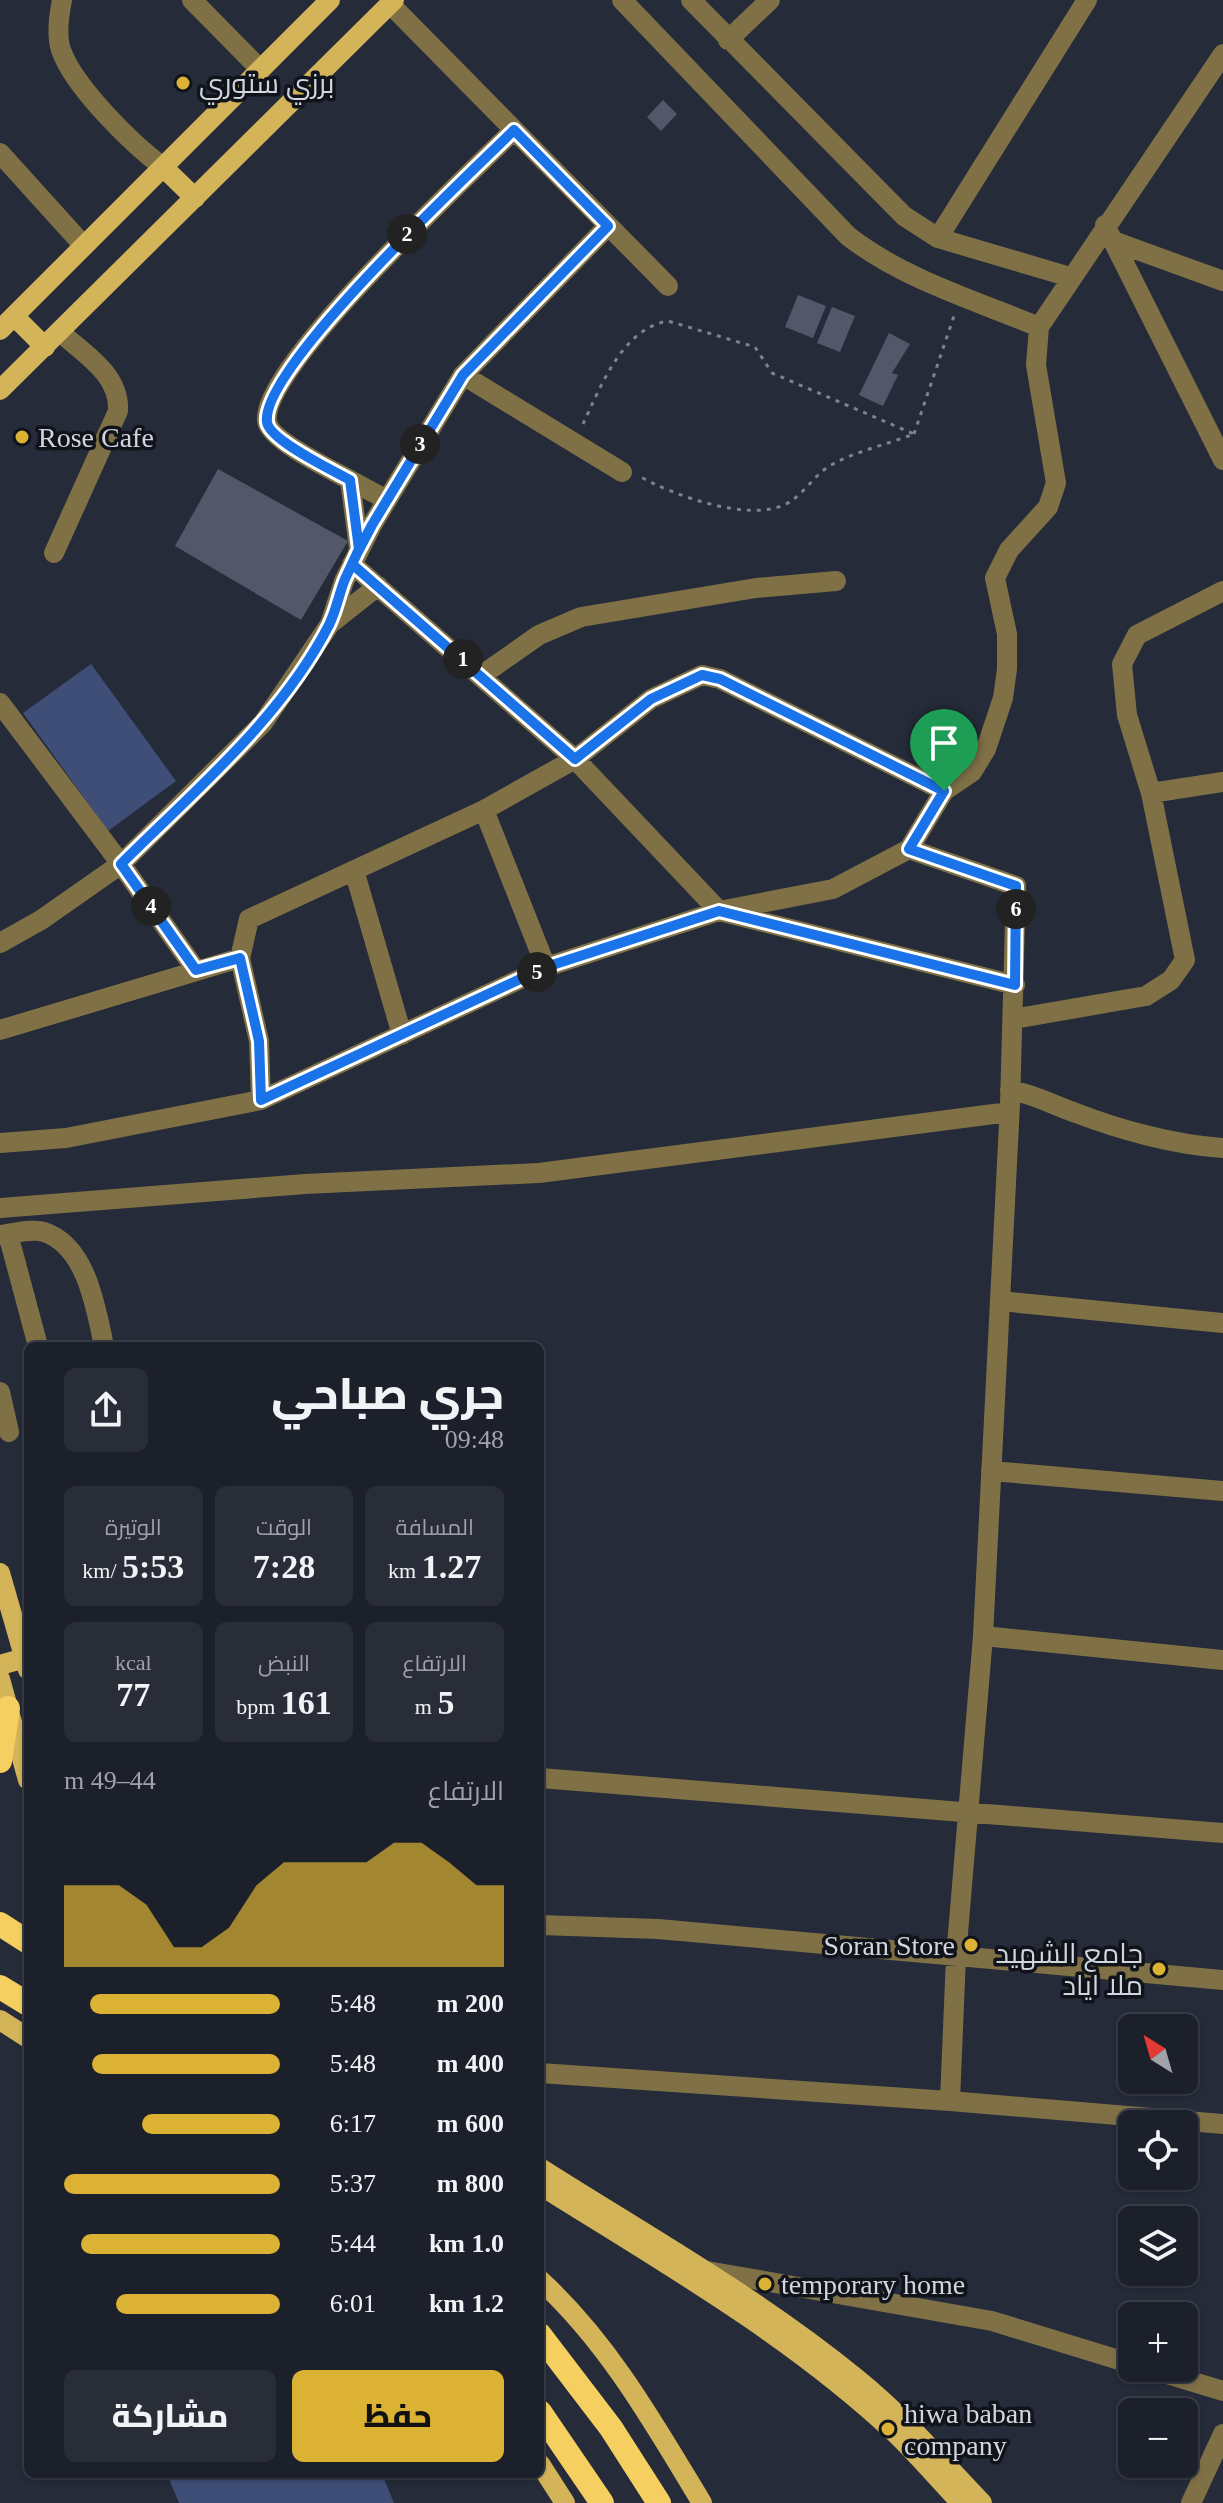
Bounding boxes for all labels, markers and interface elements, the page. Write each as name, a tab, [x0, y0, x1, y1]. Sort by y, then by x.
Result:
place label: برزي ستوري	[199, 68, 334, 105]
marker: برزي ستوري	[174, 74, 192, 92]
pin: 2	[387, 214, 427, 254]
text: 2	[402, 221, 413, 246]
place label: Rose Cafe	[38, 422, 154, 453]
pin: 3	[400, 424, 440, 464]
marker: Rose Cafe	[13, 428, 31, 446]
text: 3	[415, 431, 426, 456]
pin: 1	[443, 639, 483, 679]
text: 1	[458, 646, 469, 671]
pin	[910, 709, 978, 791]
icon: arrive	[922, 721, 966, 765]
pin: 4	[131, 886, 171, 926]
pin: 6	[996, 889, 1036, 929]
text: 4	[146, 893, 157, 918]
text: 6	[1011, 896, 1022, 921]
pin: 5	[517, 952, 557, 992]
text: 5	[532, 959, 543, 984]
button: share	[64, 1368, 148, 1452]
text: جري صباحي	[271, 1370, 504, 1419]
text: 09:48	[445, 1425, 504, 1454]
text: الوتيرة	[105, 1515, 162, 1540]
text: الوقت	[256, 1515, 312, 1540]
text: المسافة	[396, 1515, 474, 1540]
text: 5:53	[122, 1548, 184, 1585]
text: 7:28	[253, 1548, 315, 1585]
text: 1.27	[422, 1548, 481, 1585]
text: /km	[82, 1558, 122, 1583]
text: km	[388, 1558, 422, 1583]
text: kcal	[115, 1650, 152, 1675]
text: النبض	[258, 1651, 310, 1676]
text: الارتفاع	[402, 1651, 467, 1676]
text: 77	[116, 1676, 150, 1713]
text: 161	[281, 1684, 332, 1721]
text: 5	[437, 1684, 454, 1721]
text: bpm	[236, 1694, 281, 1719]
text: m	[415, 1694, 437, 1719]
text: 44–49 m	[64, 1766, 156, 1795]
text: الارتفاع	[428, 1777, 504, 1806]
place label: Soran Store	[824, 1930, 955, 1961]
marker: Soran Store	[962, 1936, 980, 1954]
place label: جامع الشهيد ملا اياد	[996, 1938, 1143, 2001]
marker: جامع الشهيد ملا اياد	[1150, 1960, 1168, 1978]
text: 5:48	[330, 1989, 376, 2018]
text: 200 m	[437, 1989, 504, 2018]
north arrow	[1118, 2014, 1198, 2094]
map controls	[1118, 2014, 1198, 2478]
text: 5:48	[330, 2049, 376, 2078]
text: 400 m	[437, 2049, 504, 2078]
text: 6:17	[330, 2109, 376, 2138]
text: 600 m	[437, 2109, 504, 2138]
button: locate	[1118, 2110, 1198, 2190]
text: 5:37	[330, 2169, 376, 2198]
text: 800 m	[437, 2169, 504, 2198]
button: layers	[1118, 2206, 1198, 2286]
text: 5:44	[330, 2229, 376, 2258]
text: 1.0 km	[429, 2229, 504, 2258]
place label: temporary home	[781, 2269, 965, 2300]
marker: temporary home	[756, 2275, 774, 2293]
text: 6:01	[330, 2289, 376, 2318]
text: 1.2 km	[429, 2289, 504, 2318]
button: +	[1118, 2302, 1198, 2382]
button: مشاركة	[64, 2370, 276, 2462]
button: حفظ	[292, 2370, 504, 2462]
place label: hiwa baban company	[904, 2398, 1032, 2461]
button: −	[1118, 2398, 1198, 2478]
marker: hiwa baban company	[879, 2420, 897, 2438]

